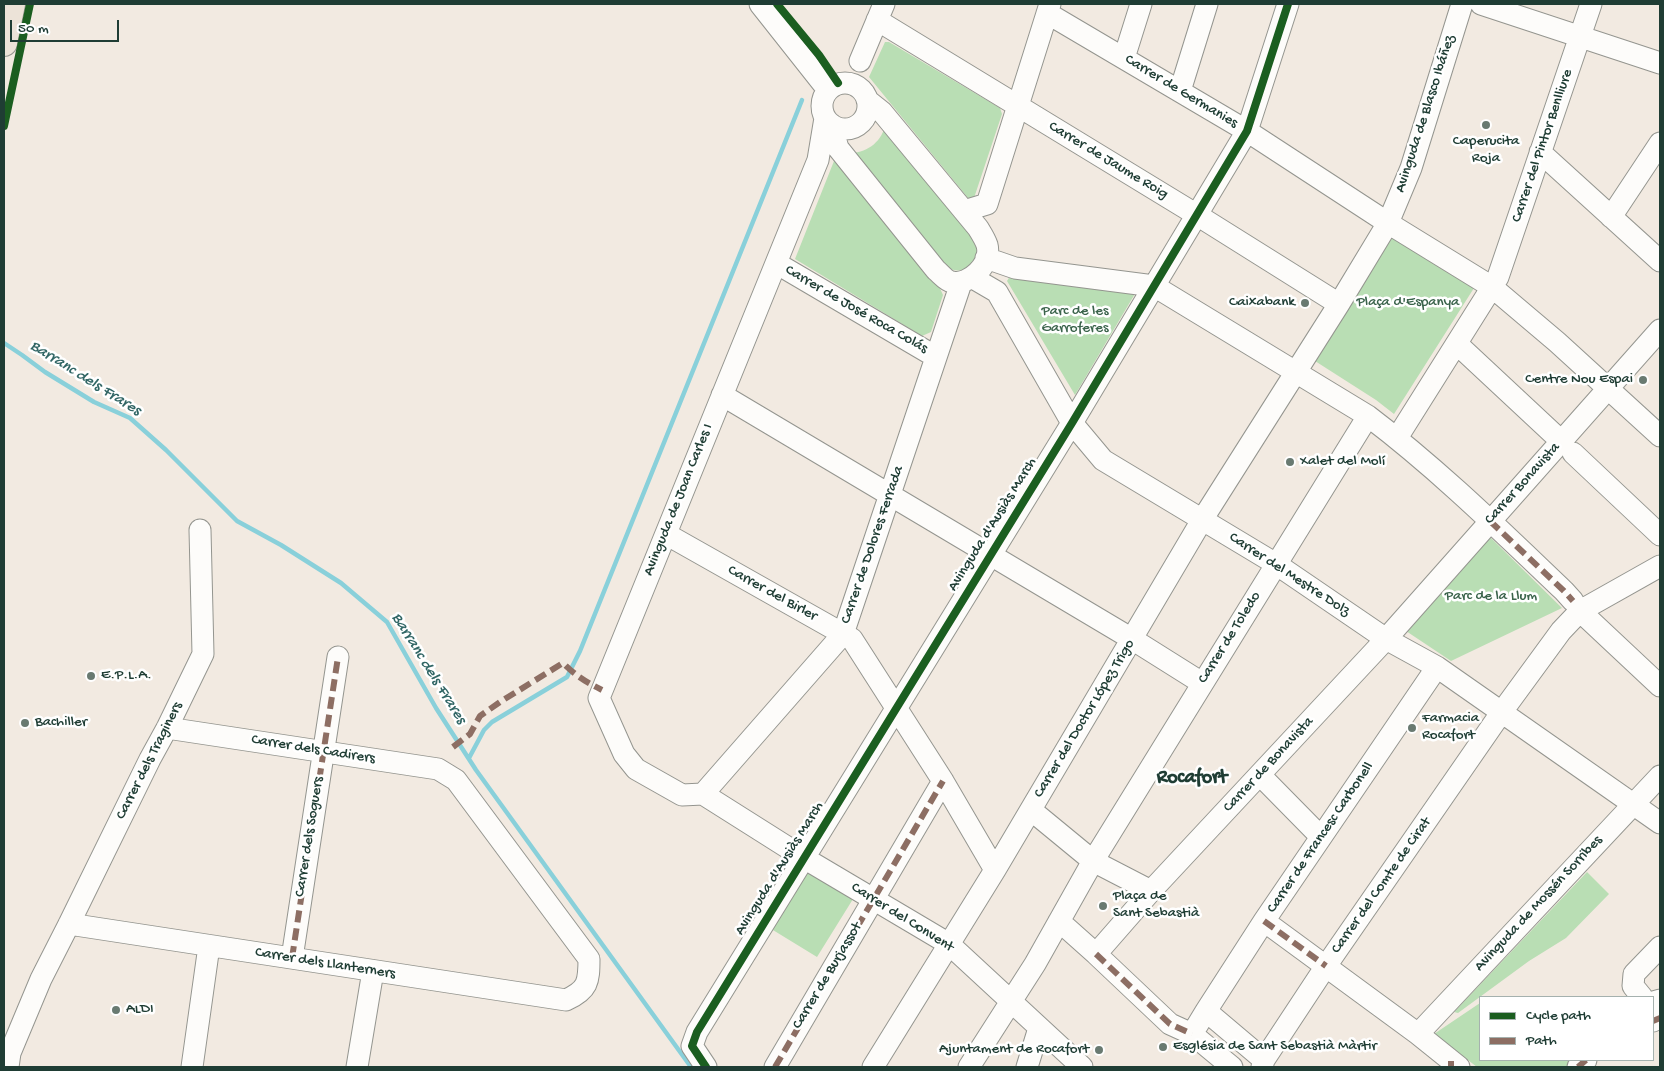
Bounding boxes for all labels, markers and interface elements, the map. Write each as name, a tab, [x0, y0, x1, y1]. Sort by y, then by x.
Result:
scale bar	[12, 10, 121, 42]
text: 50 m	[18, 20, 49, 38]
street label: Avinguda de Blasco Ibáñez	[1392, 33, 1460, 195]
street label: Carrer de Germanies	[1121, 51, 1241, 133]
street label: Carrer del Pintor Benlliure	[1508, 67, 1578, 225]
street label: Carrer de Jaume Roig	[1045, 118, 1171, 204]
marker: Caperucita Roja	[1480, 119, 1492, 131]
place label: Caperucita Roja	[1453, 133, 1519, 168]
street label: Carrer de José Roca Colás	[781, 262, 931, 358]
place label: Caixabank	[1229, 294, 1295, 312]
park label: Plaça d'Espanya	[1357, 294, 1459, 312]
marker: Caixabank	[1299, 297, 1311, 309]
park label: Parc de les Garroferes	[1041, 303, 1109, 338]
water label: Barranc dels Frares	[26, 337, 144, 421]
place label: Centre Nou Espai	[1525, 371, 1633, 389]
marker: Centre Nou Espai	[1637, 374, 1649, 386]
street label: Avinguda de Joan Carles I	[640, 421, 718, 579]
street label: Carrer Bonavista	[1481, 439, 1565, 529]
place label: Xalet del Molí	[1300, 453, 1385, 471]
street label: Avinguda d'Ausiàs March	[945, 455, 1041, 595]
marker: Xalet del Molí	[1284, 456, 1296, 468]
street label: Carrer de Dolores Ferrada	[837, 464, 909, 626]
street label: Carrer del Mestre Dolz	[1225, 529, 1353, 621]
street label: Carrer del Birler	[724, 562, 820, 626]
park label: Parc de la Llum	[1445, 588, 1537, 606]
street label: Carrer de Toledo	[1195, 589, 1265, 687]
water label: Barranc dels Frares	[386, 610, 470, 728]
street label: Carrer del Doctor López Trigo	[1030, 636, 1140, 802]
place label: E.P.L.A.	[101, 667, 152, 685]
marker: E.P.L.A.	[85, 670, 97, 682]
street label: Carrer dels Traginers	[113, 699, 187, 823]
place label: Farmacia Rocafort	[1422, 710, 1479, 745]
street label: Carrer de Bonavista	[1220, 713, 1318, 817]
place label: Bachiller	[35, 714, 87, 732]
marker: Bachiller	[19, 717, 31, 729]
marker: Farmacia Rocafort	[1406, 722, 1418, 734]
street label: Carrer dels Cadirers	[250, 731, 376, 769]
street label: Carrer de Francesc Carbonell	[1264, 759, 1378, 917]
district label: Rocafort	[1157, 767, 1227, 791]
street label: Carrer dels Soguers	[292, 776, 328, 898]
street label: Avinguda d'Ausiàs March	[732, 799, 828, 939]
street label: Carrer del Comte de Cirat	[1328, 814, 1436, 958]
street label: Avinguda de Mossén Sorribes	[1471, 832, 1607, 976]
street label: Carrer del Convent	[847, 879, 957, 957]
place label: Plaça de Sant Sebastià	[1113, 888, 1199, 923]
marker: Plaça de Sant Sebastià	[1097, 900, 1109, 912]
street label: Carrer de Burjassot	[789, 919, 867, 1033]
street label: Carrer dels Llanterners	[254, 944, 396, 984]
legend	[1479, 996, 1654, 1061]
place label: ALDI	[126, 1001, 154, 1019]
marker: ALDI	[110, 1004, 122, 1016]
text: Cycle path	[1526, 1007, 1591, 1025]
text: Path	[1526, 1032, 1557, 1050]
place label: Església de Sant Sebastià Màrtir	[1173, 1038, 1377, 1056]
place label: Ajuntament de Rocafort	[939, 1041, 1089, 1059]
marker: Església de Sant Sebastià Màrtir	[1157, 1041, 1169, 1053]
marker: Ajuntament de Rocafort	[1093, 1044, 1105, 1056]

